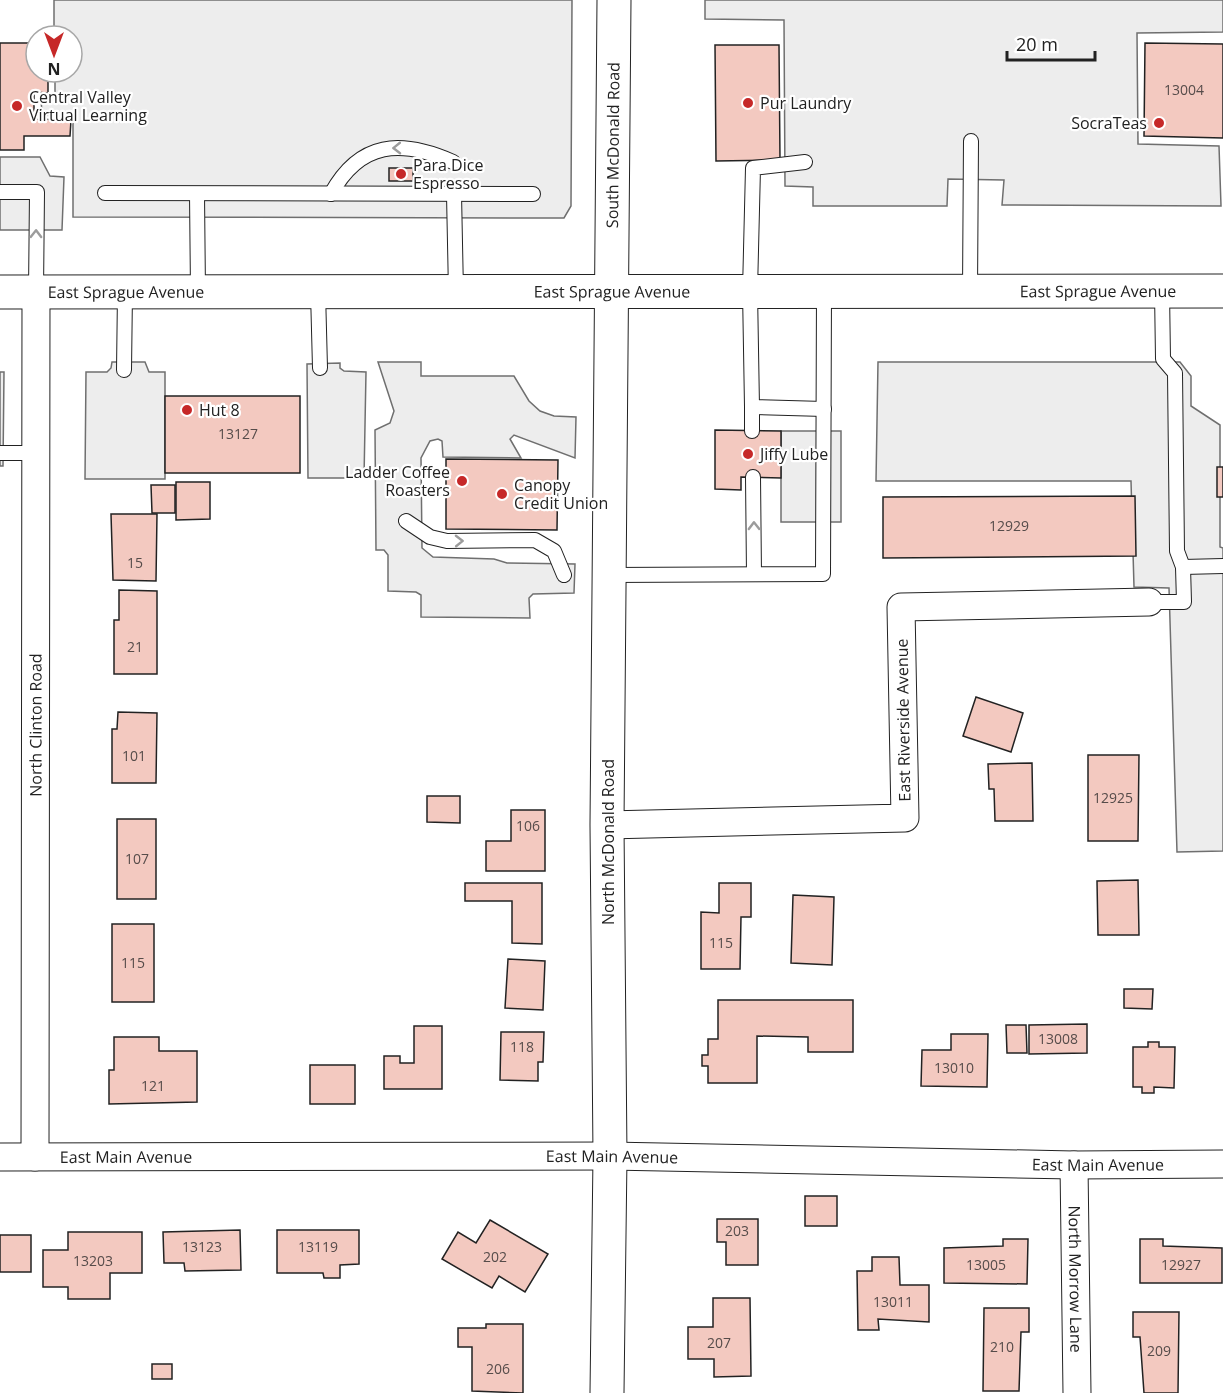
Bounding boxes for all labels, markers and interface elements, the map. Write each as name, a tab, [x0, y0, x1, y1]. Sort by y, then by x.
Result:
north arrow	[24, 24, 84, 84]
scale bar	[1007, 24, 1096, 62]
text: 20 m	[1016, 32, 1058, 56]
text: N	[47, 58, 61, 80]
street label: South McDonald Road	[601, 62, 624, 228]
house number: 13004	[1164, 80, 1204, 99]
place label: Central Valley Virtual Learning	[29, 86, 147, 126]
place label: Pur Laundry	[760, 92, 852, 114]
marker: Pur Laundry	[741, 96, 755, 110]
marker: Central Valley Virtual Learning	[10, 99, 24, 113]
place label: SocraTeas	[1071, 112, 1147, 134]
marker: SocraTeas	[1152, 116, 1166, 130]
one-way arrow	[393, 142, 402, 154]
place label: Para Dice Espresso	[413, 154, 483, 194]
marker: Para Dice Espresso	[394, 167, 408, 181]
one-way arrow	[30, 229, 42, 238]
street label: East Sprague Avenue	[534, 280, 690, 303]
street label: East Sprague Avenue	[1020, 280, 1176, 302]
street label: East Sprague Avenue	[48, 281, 204, 303]
place label: Hut 8	[199, 399, 240, 421]
marker: Hut 8	[180, 403, 194, 417]
house number: 13127	[218, 424, 258, 443]
place label: Jiffy Lube	[758, 443, 828, 465]
marker: Jiffy Lube	[741, 447, 755, 461]
place label: Ladder Coffee Roasters	[345, 461, 450, 501]
marker: Ladder Coffee Roasters	[455, 474, 469, 488]
place label: Canopy Credit Union	[514, 474, 608, 514]
marker: Canopy Credit Union	[495, 487, 509, 501]
house number: 12929	[989, 516, 1029, 535]
one-way arrow	[747, 521, 760, 530]
one-way arrow	[455, 535, 464, 547]
house number: 15	[127, 553, 143, 572]
house number: 21	[127, 637, 143, 656]
street label: East Riverside Avenue	[891, 638, 915, 802]
street label: North Clinton Road	[24, 653, 47, 797]
house number: 101	[122, 746, 146, 765]
street label: North McDonald Road	[597, 759, 619, 925]
house number: 12925	[1093, 788, 1133, 807]
house number: 106	[516, 816, 540, 835]
house number: 107	[125, 849, 149, 868]
house number: 115	[709, 933, 733, 952]
house number: 115	[121, 953, 145, 972]
house number: 13008	[1038, 1029, 1078, 1048]
house number: 118	[510, 1037, 534, 1056]
house number: 13010	[934, 1058, 974, 1077]
house number: 121	[141, 1076, 165, 1095]
street label: East Main Avenue	[546, 1145, 678, 1168]
street label: East Main Avenue	[60, 1146, 192, 1168]
street label: East Main Avenue	[1032, 1153, 1164, 1176]
street label: North Morrow Lane	[1064, 1205, 1087, 1353]
house number: 203	[725, 1221, 749, 1240]
house number: 13123	[182, 1237, 222, 1256]
house number: 13119	[298, 1237, 338, 1256]
house number: 202	[483, 1247, 507, 1266]
house number: 13203	[73, 1251, 113, 1270]
house number: 13005	[966, 1255, 1006, 1274]
house number: 12927	[1161, 1255, 1201, 1274]
house number: 13011	[873, 1292, 913, 1311]
house number: 207	[707, 1333, 731, 1352]
house number: 210	[990, 1337, 1014, 1356]
house number: 209	[1147, 1341, 1171, 1360]
house number: 206	[486, 1359, 510, 1378]

